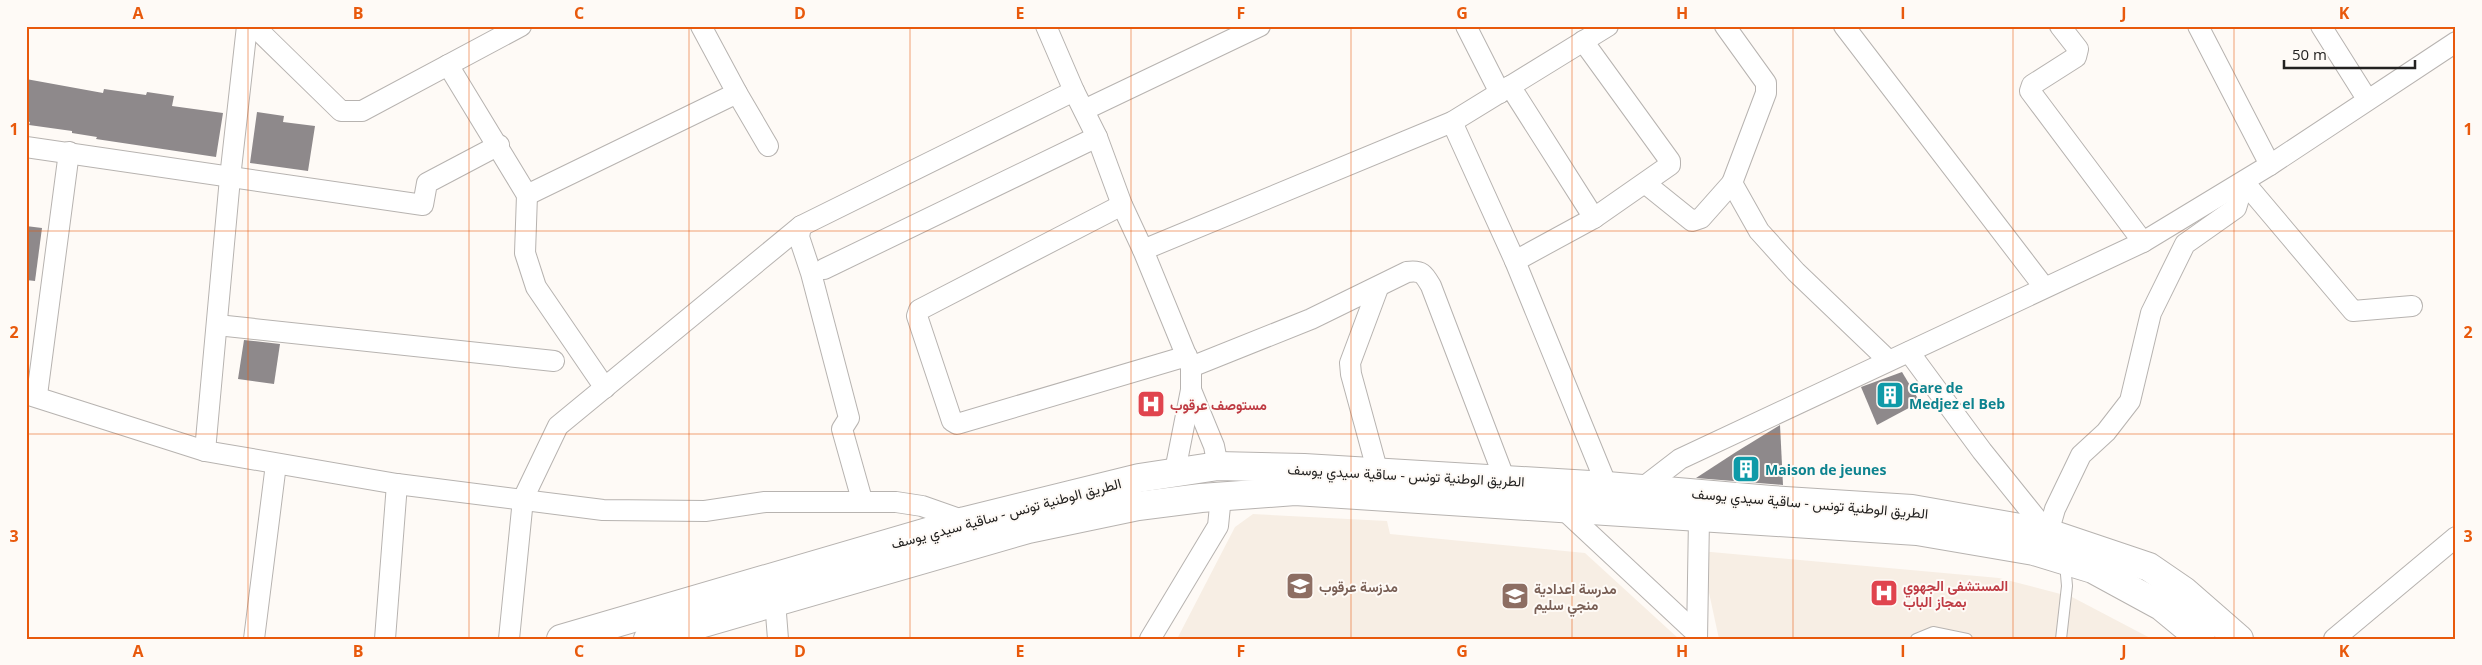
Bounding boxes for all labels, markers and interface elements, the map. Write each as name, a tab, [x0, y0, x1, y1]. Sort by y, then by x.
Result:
text: A	[132, 2, 144, 24]
text: B	[353, 2, 363, 24]
text: C	[574, 2, 584, 24]
text: D	[794, 2, 806, 24]
text: E	[1016, 2, 1025, 24]
text: F	[1237, 2, 1245, 24]
text: G	[1456, 2, 1468, 24]
text: H	[1676, 2, 1688, 24]
text: I	[1900, 2, 1906, 24]
text: J	[2119, 2, 2127, 24]
text: K	[2339, 2, 2350, 24]
scale bar	[2284, 38, 2416, 70]
text: 50 m	[2292, 44, 2327, 64]
text: 1	[9, 118, 19, 140]
text: 1	[2463, 118, 2473, 140]
text: 2	[9, 321, 19, 343]
text: 2	[2463, 321, 2473, 343]
place label: Gare de Medjez el Beb	[1909, 378, 2005, 413]
building icon: Gare de Medjez el Beb	[1875, 380, 1905, 410]
hospital icon: مستوصف عرقوب	[1136, 389, 1166, 419]
place label: مستوصف عرقوب	[1170, 395, 1267, 414]
building icon: Maison de jeunes	[1731, 454, 1761, 484]
street label: الطريق الوطنية تونس - ساقية سيدي يوسف	[1287, 459, 1525, 494]
place label: Maison de jeunes	[1765, 460, 1886, 479]
street label: الطريق الوطنية تونس - ساقية سيدي يوسف	[889, 473, 1124, 556]
street label: الطريق الوطنية تونس - ساقية سيدي يوسف	[1691, 483, 1929, 526]
text: 3	[9, 525, 19, 547]
text: 3	[2463, 525, 2473, 547]
school or university icon: مدزسة عرقوب	[1285, 571, 1315, 601]
place label: المستشفى الجهوي بمجاز الباب	[1903, 576, 2008, 611]
place label: مدزسة عرقوب	[1319, 577, 1398, 596]
hospital icon: المستشفى الجهوي بمجاز الباب	[1869, 578, 1899, 608]
place label: مدرسة اعدادية منجي سليم	[1534, 579, 1617, 617]
school or university icon: مدرسة اعدادية منجي سليم	[1500, 581, 1530, 611]
text: A	[132, 640, 144, 662]
text: B	[353, 640, 363, 662]
text: C	[574, 640, 584, 662]
text: D	[794, 640, 806, 662]
text: E	[1016, 640, 1025, 662]
text: F	[1237, 640, 1245, 662]
text: G	[1456, 640, 1468, 662]
text: H	[1676, 640, 1688, 662]
text: I	[1900, 640, 1906, 662]
text: J	[2119, 640, 2127, 662]
text: K	[2339, 640, 2350, 662]

